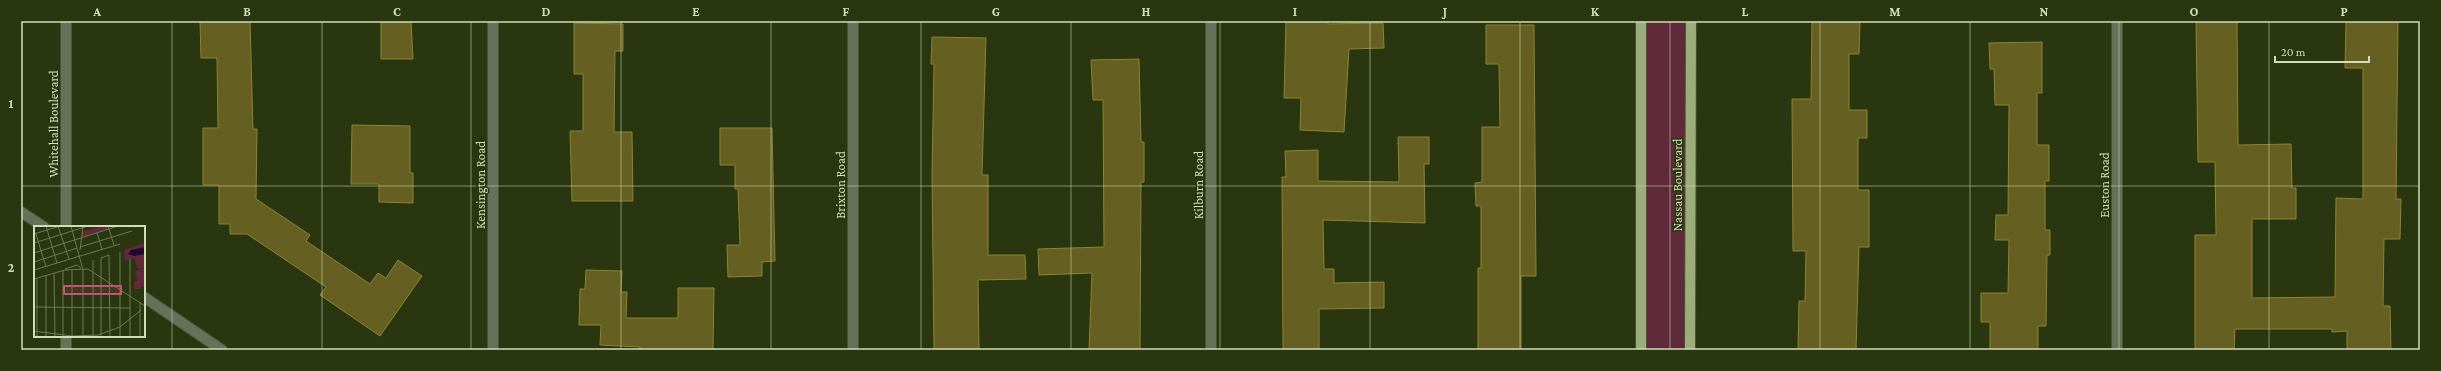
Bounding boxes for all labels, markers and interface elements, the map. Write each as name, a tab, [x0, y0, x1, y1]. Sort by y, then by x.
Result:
text: A	[92, 4, 101, 19]
text: B	[243, 4, 251, 19]
text: C	[393, 4, 401, 19]
text: D	[542, 4, 551, 19]
text: E	[692, 4, 700, 19]
text: F	[843, 4, 850, 19]
text: G	[992, 4, 1000, 19]
text: H	[1142, 4, 1151, 19]
text: I	[1293, 4, 1297, 19]
text: J	[1441, 4, 1447, 19]
text: K	[1591, 4, 1600, 19]
text: L	[1742, 4, 1749, 19]
text: M	[1889, 4, 1901, 19]
text: N	[2040, 4, 2049, 19]
text: O	[2190, 4, 2199, 19]
text: P	[2340, 4, 2348, 19]
scale bar	[2275, 38, 2369, 64]
text: 20 m	[2281, 45, 2306, 59]
street label: Whitehall Boulevard	[46, 70, 61, 178]
text: 1	[9, 96, 14, 111]
street label: Nassau Boulevard	[1670, 138, 1685, 231]
street label: Kensington Road	[473, 141, 488, 229]
street label: Brixton Road	[833, 151, 848, 219]
street label: Kilburn Road	[1191, 151, 1206, 219]
street label: Euston Road	[2097, 152, 2112, 218]
inset map	[34, 226, 145, 337]
text: 2	[8, 260, 15, 275]

